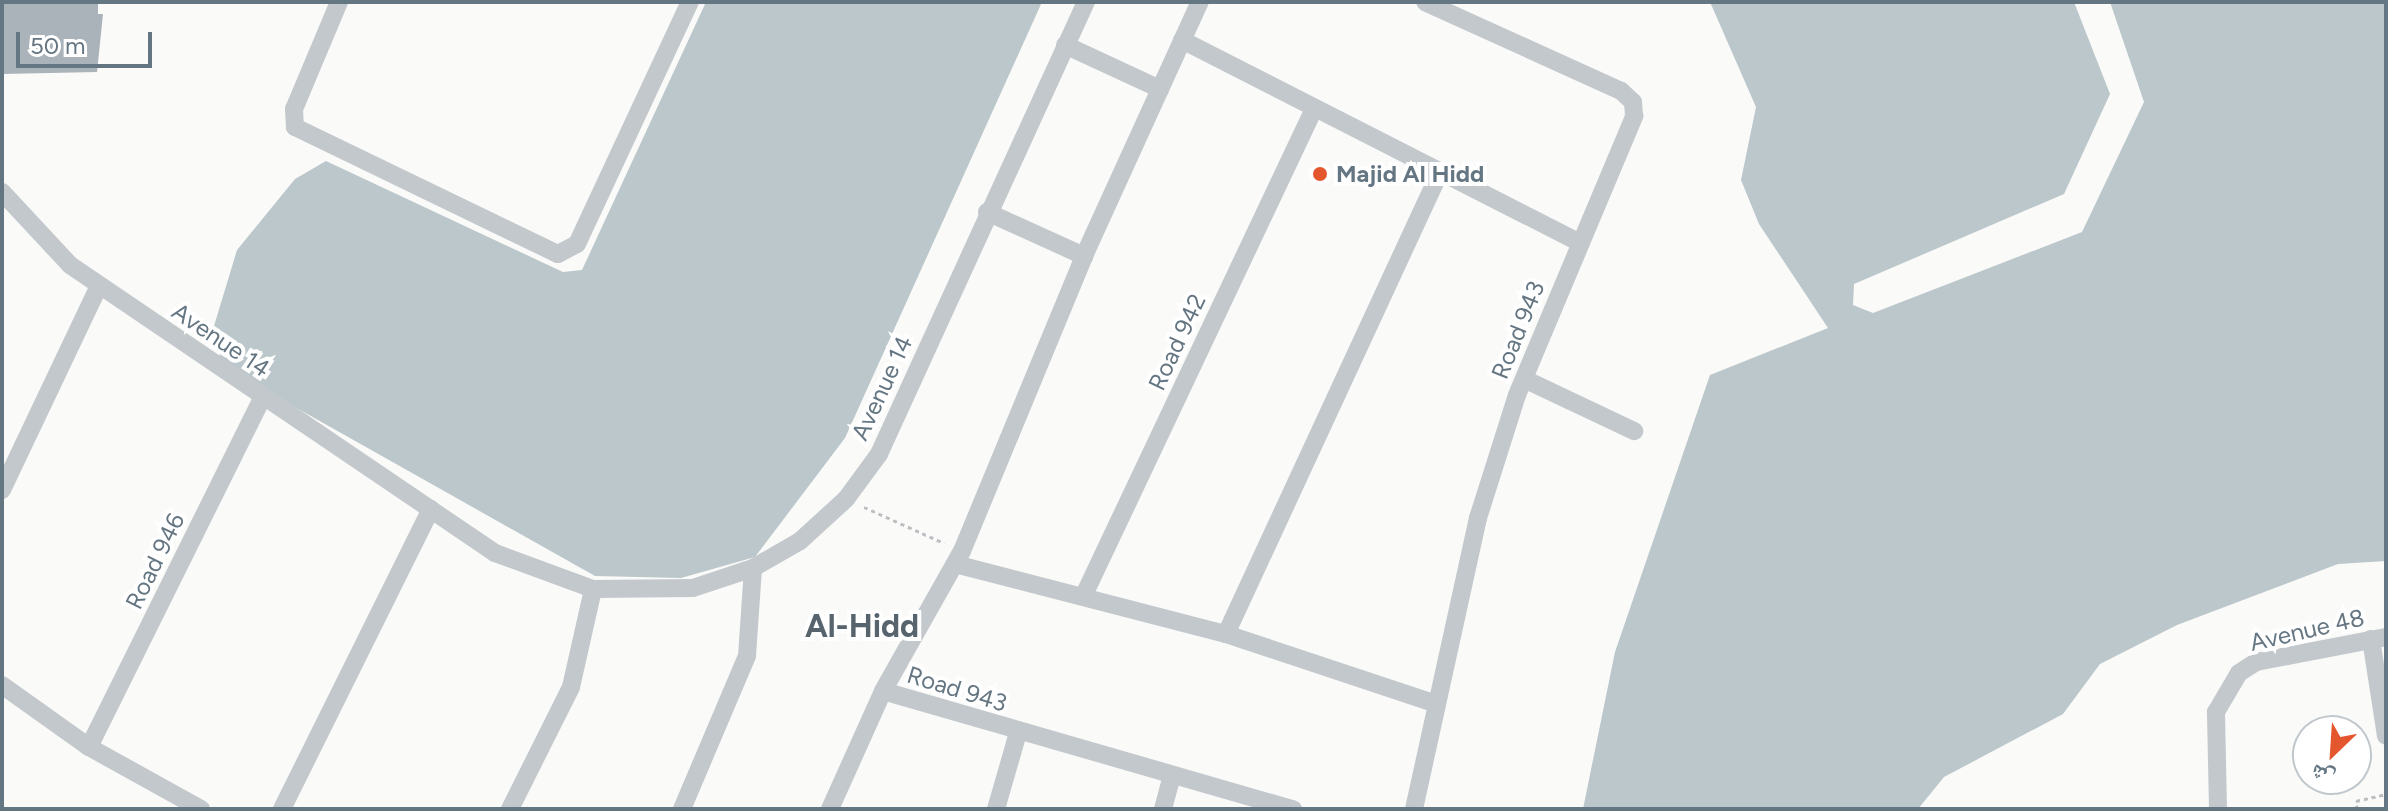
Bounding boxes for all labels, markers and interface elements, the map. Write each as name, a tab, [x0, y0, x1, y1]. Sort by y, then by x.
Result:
scale bar	[20, 16, 156, 66]
text: 50 m	[30, 31, 86, 60]
place label: Majid Al Hidd	[1336, 160, 1484, 188]
marker: Majid Al Hidd	[1311, 165, 1329, 183]
street label: Road 943	[1485, 277, 1551, 383]
street label: Road 942	[1142, 289, 1212, 395]
street label: Avenue 14	[167, 297, 275, 383]
street label: Avenue 14	[845, 331, 919, 445]
street label: Road 946	[119, 508, 191, 614]
street label: Avenue 48	[2247, 603, 2367, 657]
district label: Al-Hidd	[805, 607, 919, 645]
street label: Road 943	[904, 660, 1010, 718]
north arrow	[2292, 715, 2372, 795]
text: ش	[2306, 758, 2339, 793]

